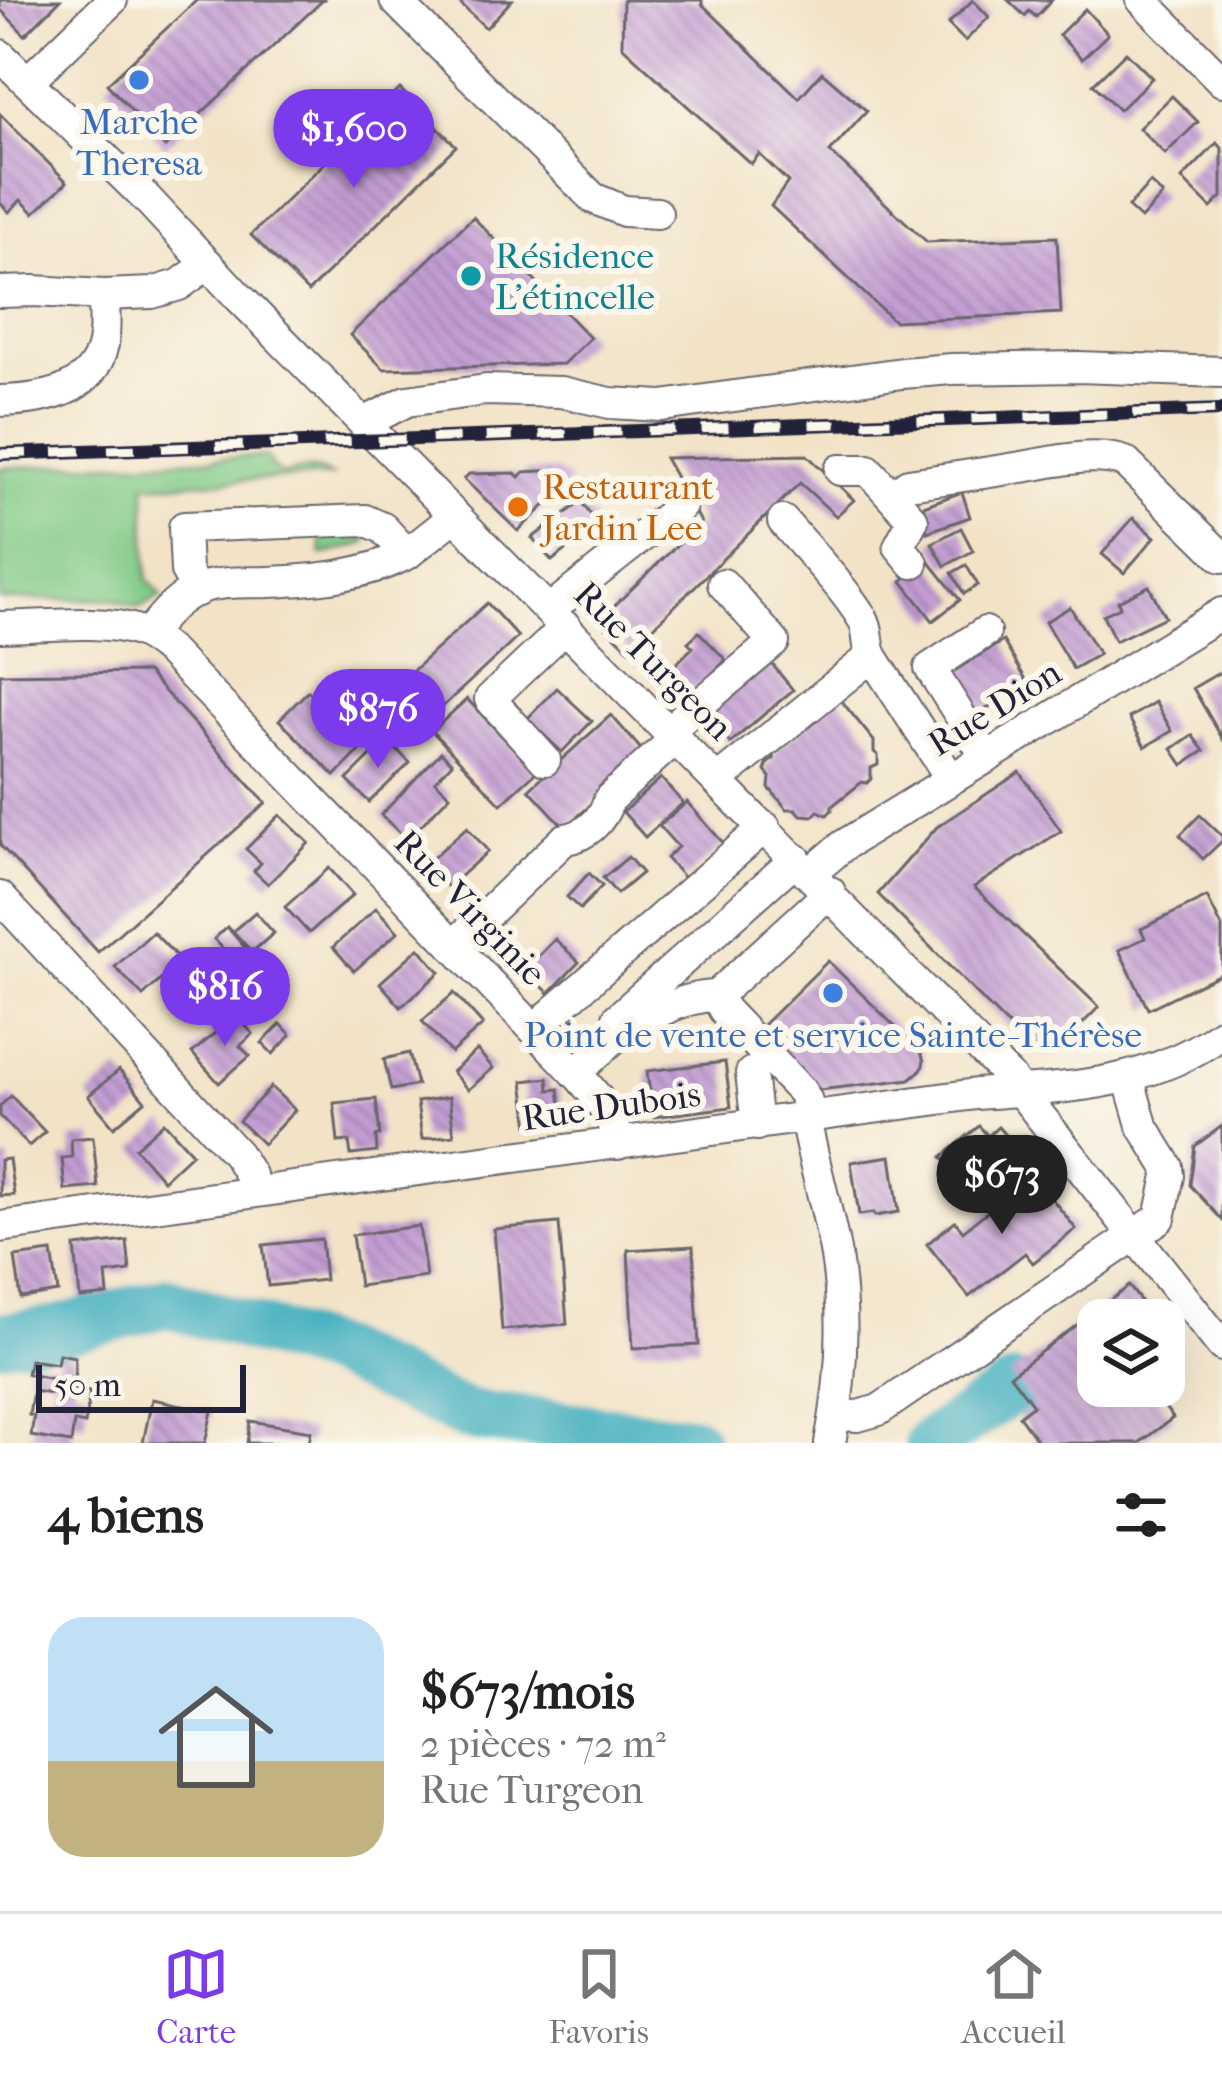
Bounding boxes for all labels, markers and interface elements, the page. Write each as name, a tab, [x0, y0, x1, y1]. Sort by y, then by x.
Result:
marker: Marche Theresa	[126, 67, 152, 93]
pin: $1,600	[256, 89, 452, 191]
place label: Marche Theresa	[76, 101, 202, 184]
text: $1,600	[300, 105, 408, 151]
place label: Résidence L'étincelle	[495, 235, 655, 318]
marker: Résidence L'étincelle	[458, 263, 484, 289]
place label: Restaurant Jardin Lee	[539, 466, 714, 549]
marker: Restaurant Jardin Lee	[505, 494, 531, 520]
street label: Rue Turgeon	[566, 573, 741, 749]
street label: Rue Dion	[921, 651, 1069, 765]
pin: $876	[307, 669, 449, 771]
text: $876	[338, 685, 419, 731]
street label: Rue Virginie	[386, 821, 555, 994]
pin: $816	[154, 947, 296, 1049]
text: $816	[187, 963, 263, 1009]
marker: Point de vente et service Sainte-Thérèse	[820, 980, 846, 1006]
place label: Point de vente et service Sainte-Thérèse	[524, 1014, 1142, 1056]
street label: Rue Dubois	[519, 1073, 703, 1139]
pin: $673	[931, 1135, 1073, 1237]
text: $673	[963, 1151, 1041, 1197]
map controls	[1077, 1299, 1185, 1407]
button: layers	[1077, 1299, 1185, 1407]
scale bar	[36, 1359, 246, 1412]
text: 50 m	[54, 1366, 121, 1405]
icon: filters	[1108, 1482, 1174, 1548]
text: 4 biens	[48, 1485, 204, 1545]
text: $673/mois	[420, 1661, 635, 1721]
icon: home	[144, 1665, 288, 1809]
text: 2 pièces · 72 m²	[420, 1721, 666, 1767]
text: Rue Turgeon	[420, 1767, 643, 1813]
tab: Carte	[156, 1941, 236, 2052]
tab: Favoris	[549, 1941, 649, 2052]
tab: Accueil	[961, 1941, 1066, 2052]

